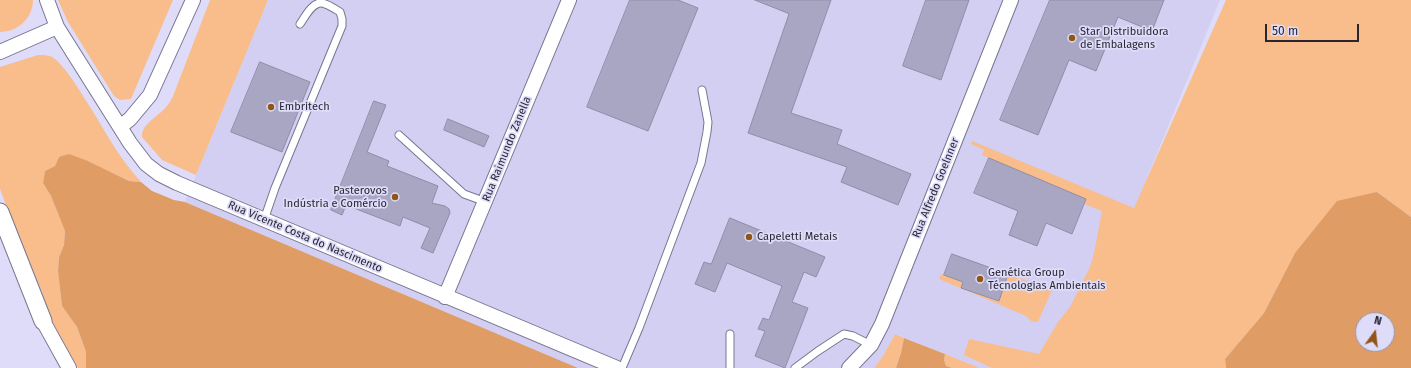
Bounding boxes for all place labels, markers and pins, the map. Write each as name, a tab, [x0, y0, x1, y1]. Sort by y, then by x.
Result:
place label: Star Distribuidora de Embalagens	[1080, 25, 1169, 51]
marker: Star Distribuidora de Embalagens	[1067, 33, 1077, 43]
place label: Embritech	[279, 100, 330, 114]
marker: Embritech	[266, 102, 276, 112]
place label: Pasterovos Indústria e Comércio	[284, 184, 387, 210]
marker: Pasterovos Indústria e Comércio	[390, 192, 400, 202]
place label: Capeletti Metais	[757, 230, 837, 244]
marker: Capeletti Metais	[744, 232, 754, 242]
place label: Genética Group Técnologias Ambientais	[988, 266, 1105, 292]
marker: Genética Group Técnologias Ambientais	[975, 274, 985, 284]

